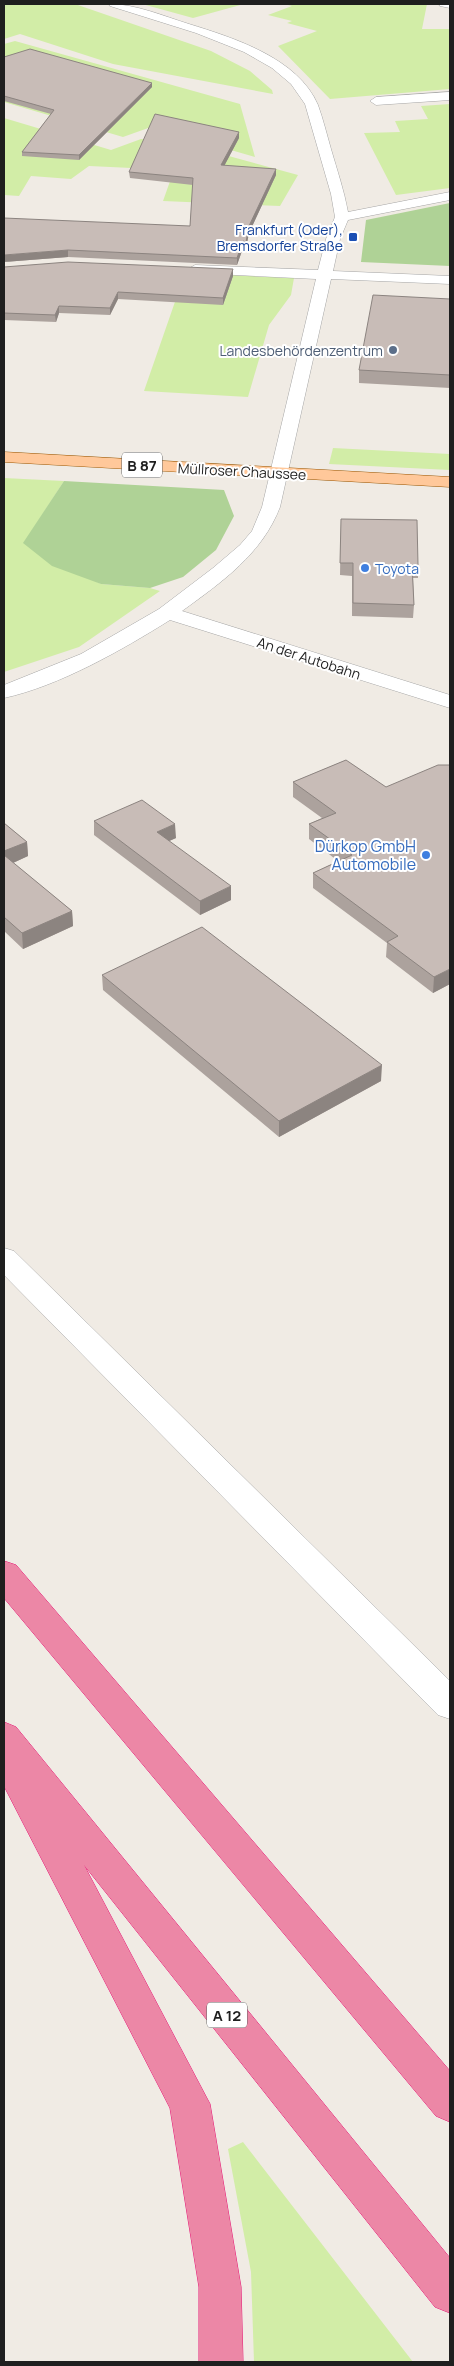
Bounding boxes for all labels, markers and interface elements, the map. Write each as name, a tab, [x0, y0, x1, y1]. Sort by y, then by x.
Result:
place label: Frankfurt (Oder), Bremsdorfer Straße	[217, 220, 343, 255]
marker: Frankfurt (Oder), Bremsdorfer Straße	[347, 231, 359, 243]
place label: Landesbehördenzentrum	[219, 341, 383, 360]
marker: Landesbehördenzentrum	[387, 344, 399, 356]
road number: B 87	[122, 452, 162, 478]
street label: Müllroser Chaussee	[177, 458, 307, 484]
place label: Toyota	[375, 559, 419, 578]
marker: Toyota	[359, 562, 371, 574]
street label: An der Autobahn	[255, 632, 363, 684]
place label: Dürkop GmbH Automobile	[315, 835, 416, 875]
marker: Dürkop GmbH Automobile	[420, 849, 432, 861]
road number: A 12	[207, 2002, 247, 2028]

